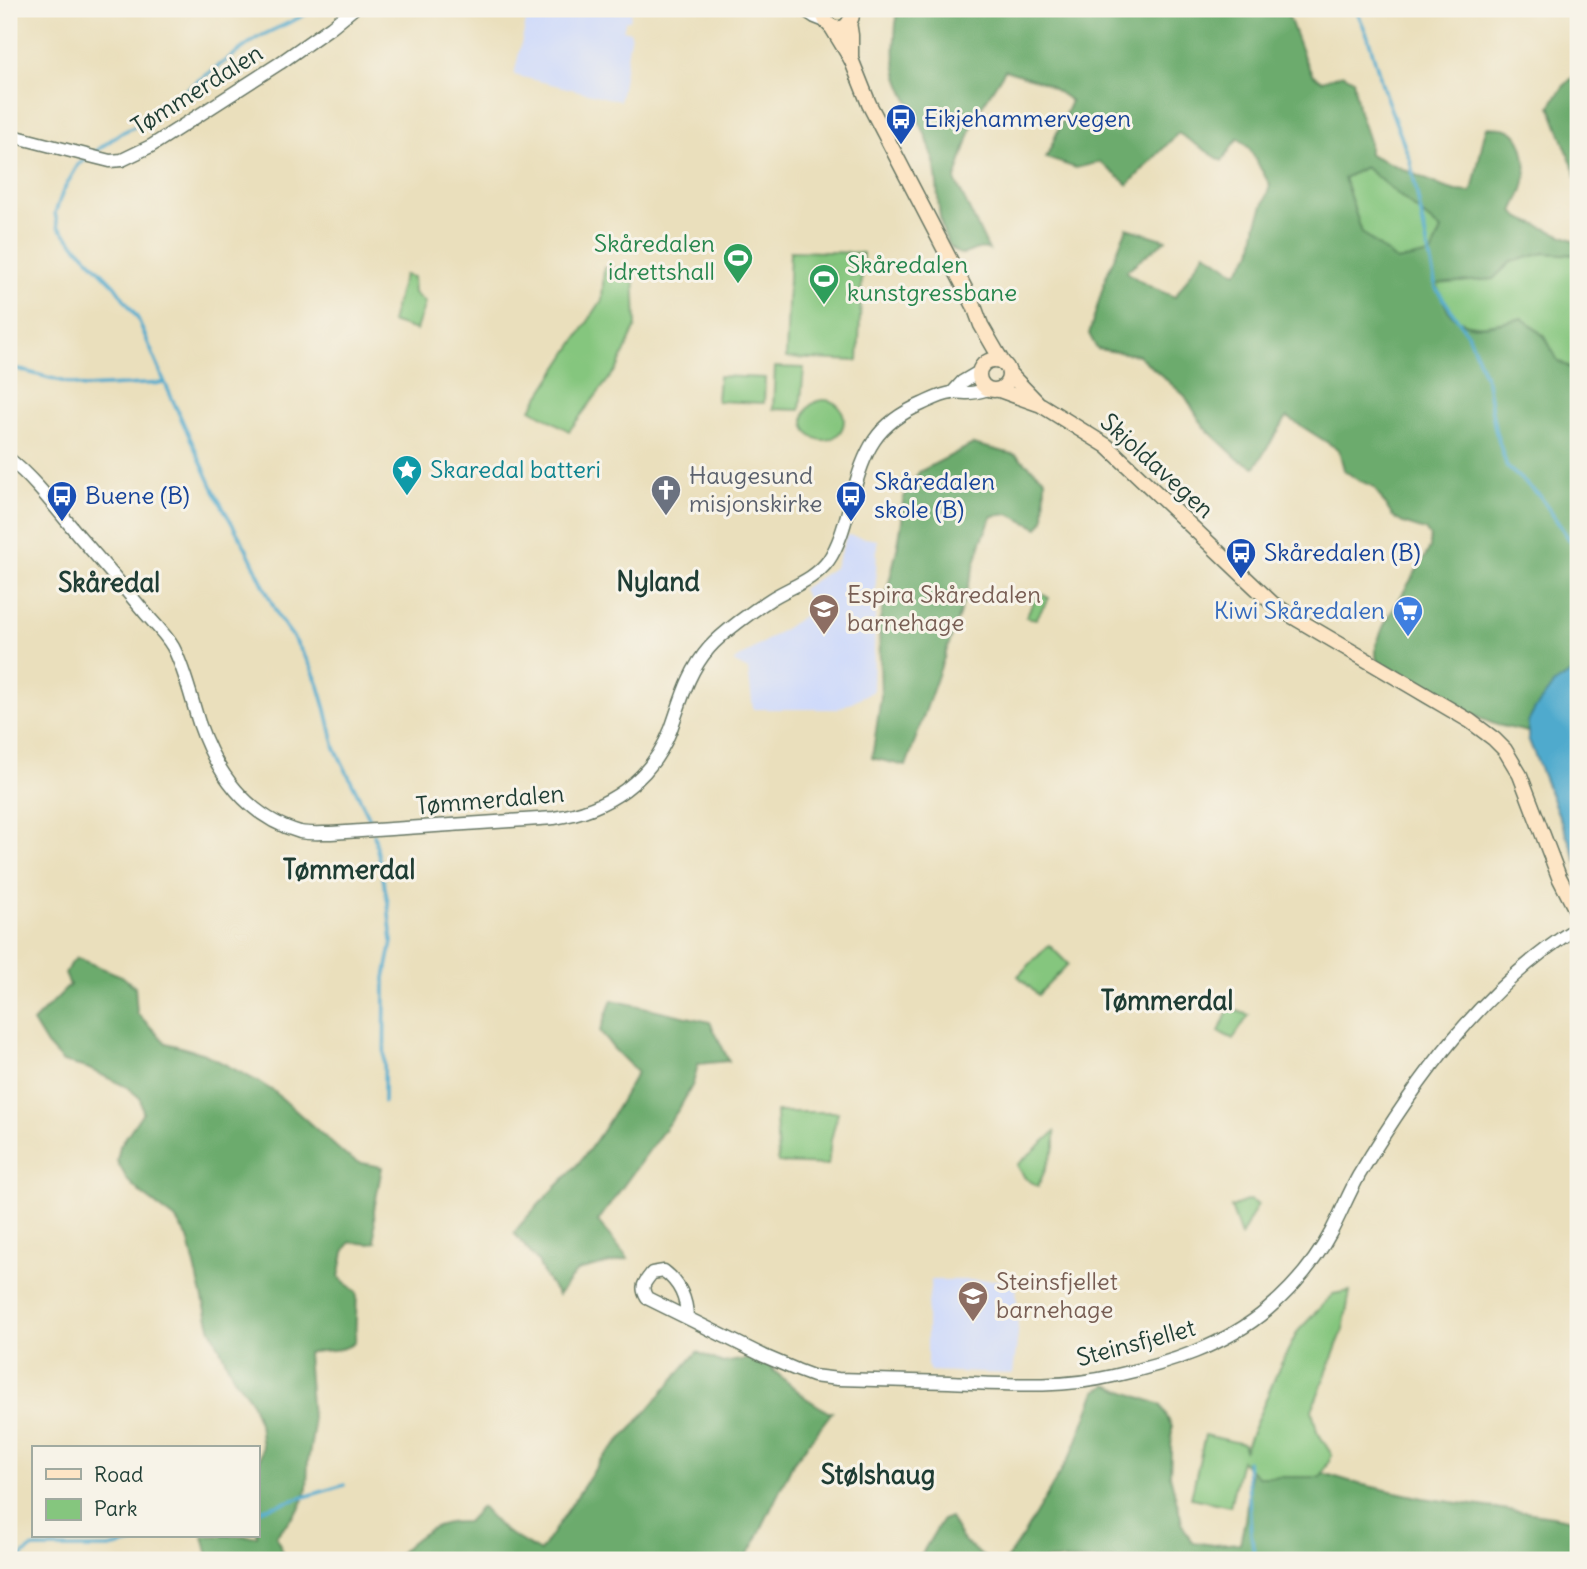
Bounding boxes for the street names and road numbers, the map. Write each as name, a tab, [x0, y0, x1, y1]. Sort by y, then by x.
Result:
street label: Tømmerdalen	[125, 37, 268, 141]
street label: Skjoldavegen	[1095, 406, 1221, 524]
street label: Tømmerdalen	[414, 778, 566, 820]
street label: Steinsfjellet	[1073, 1312, 1198, 1372]

